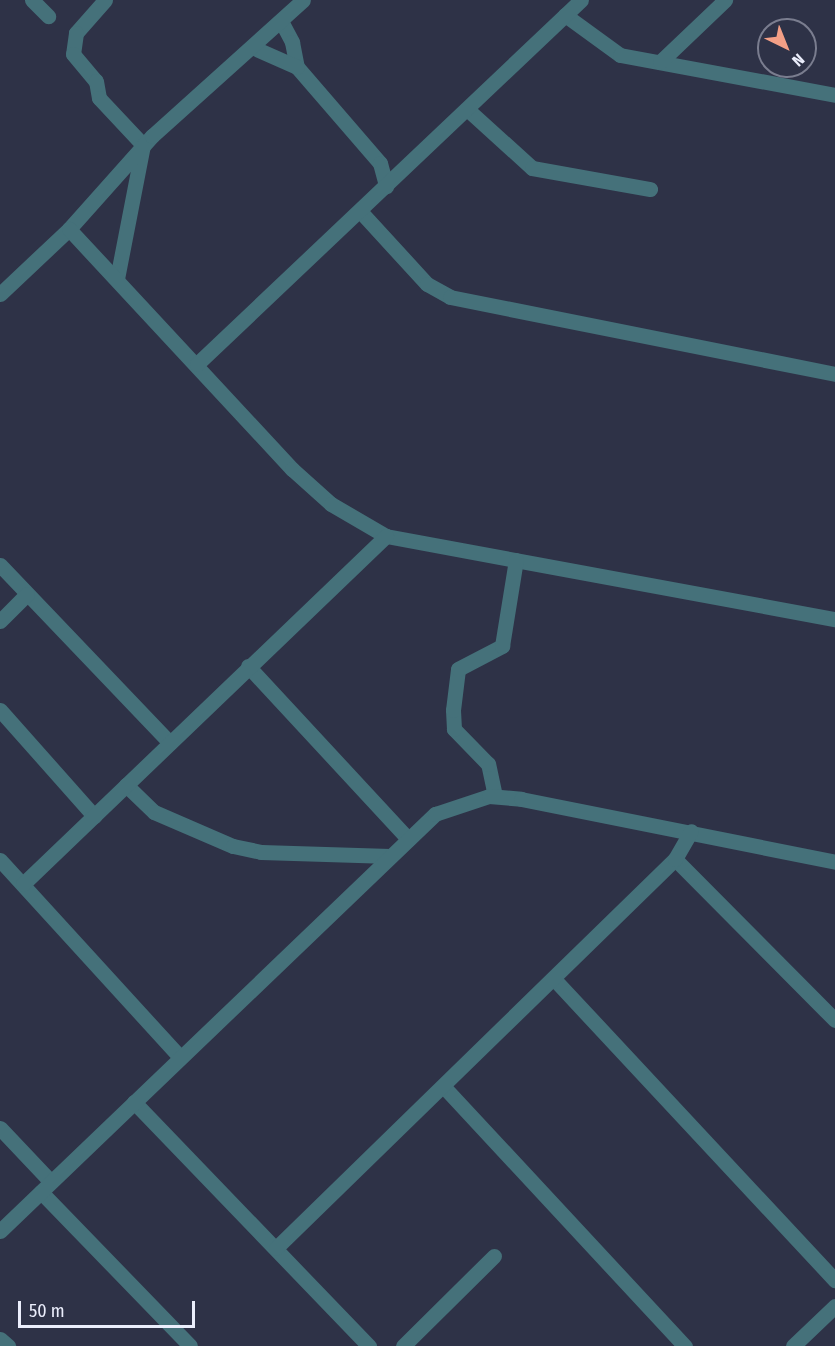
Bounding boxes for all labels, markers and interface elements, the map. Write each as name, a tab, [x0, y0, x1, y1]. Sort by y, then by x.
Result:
north arrow	[757, 18, 817, 78]
text: N	[788, 50, 808, 70]
scale bar	[21, 1289, 198, 1327]
text: 50 m	[29, 1300, 65, 1322]

